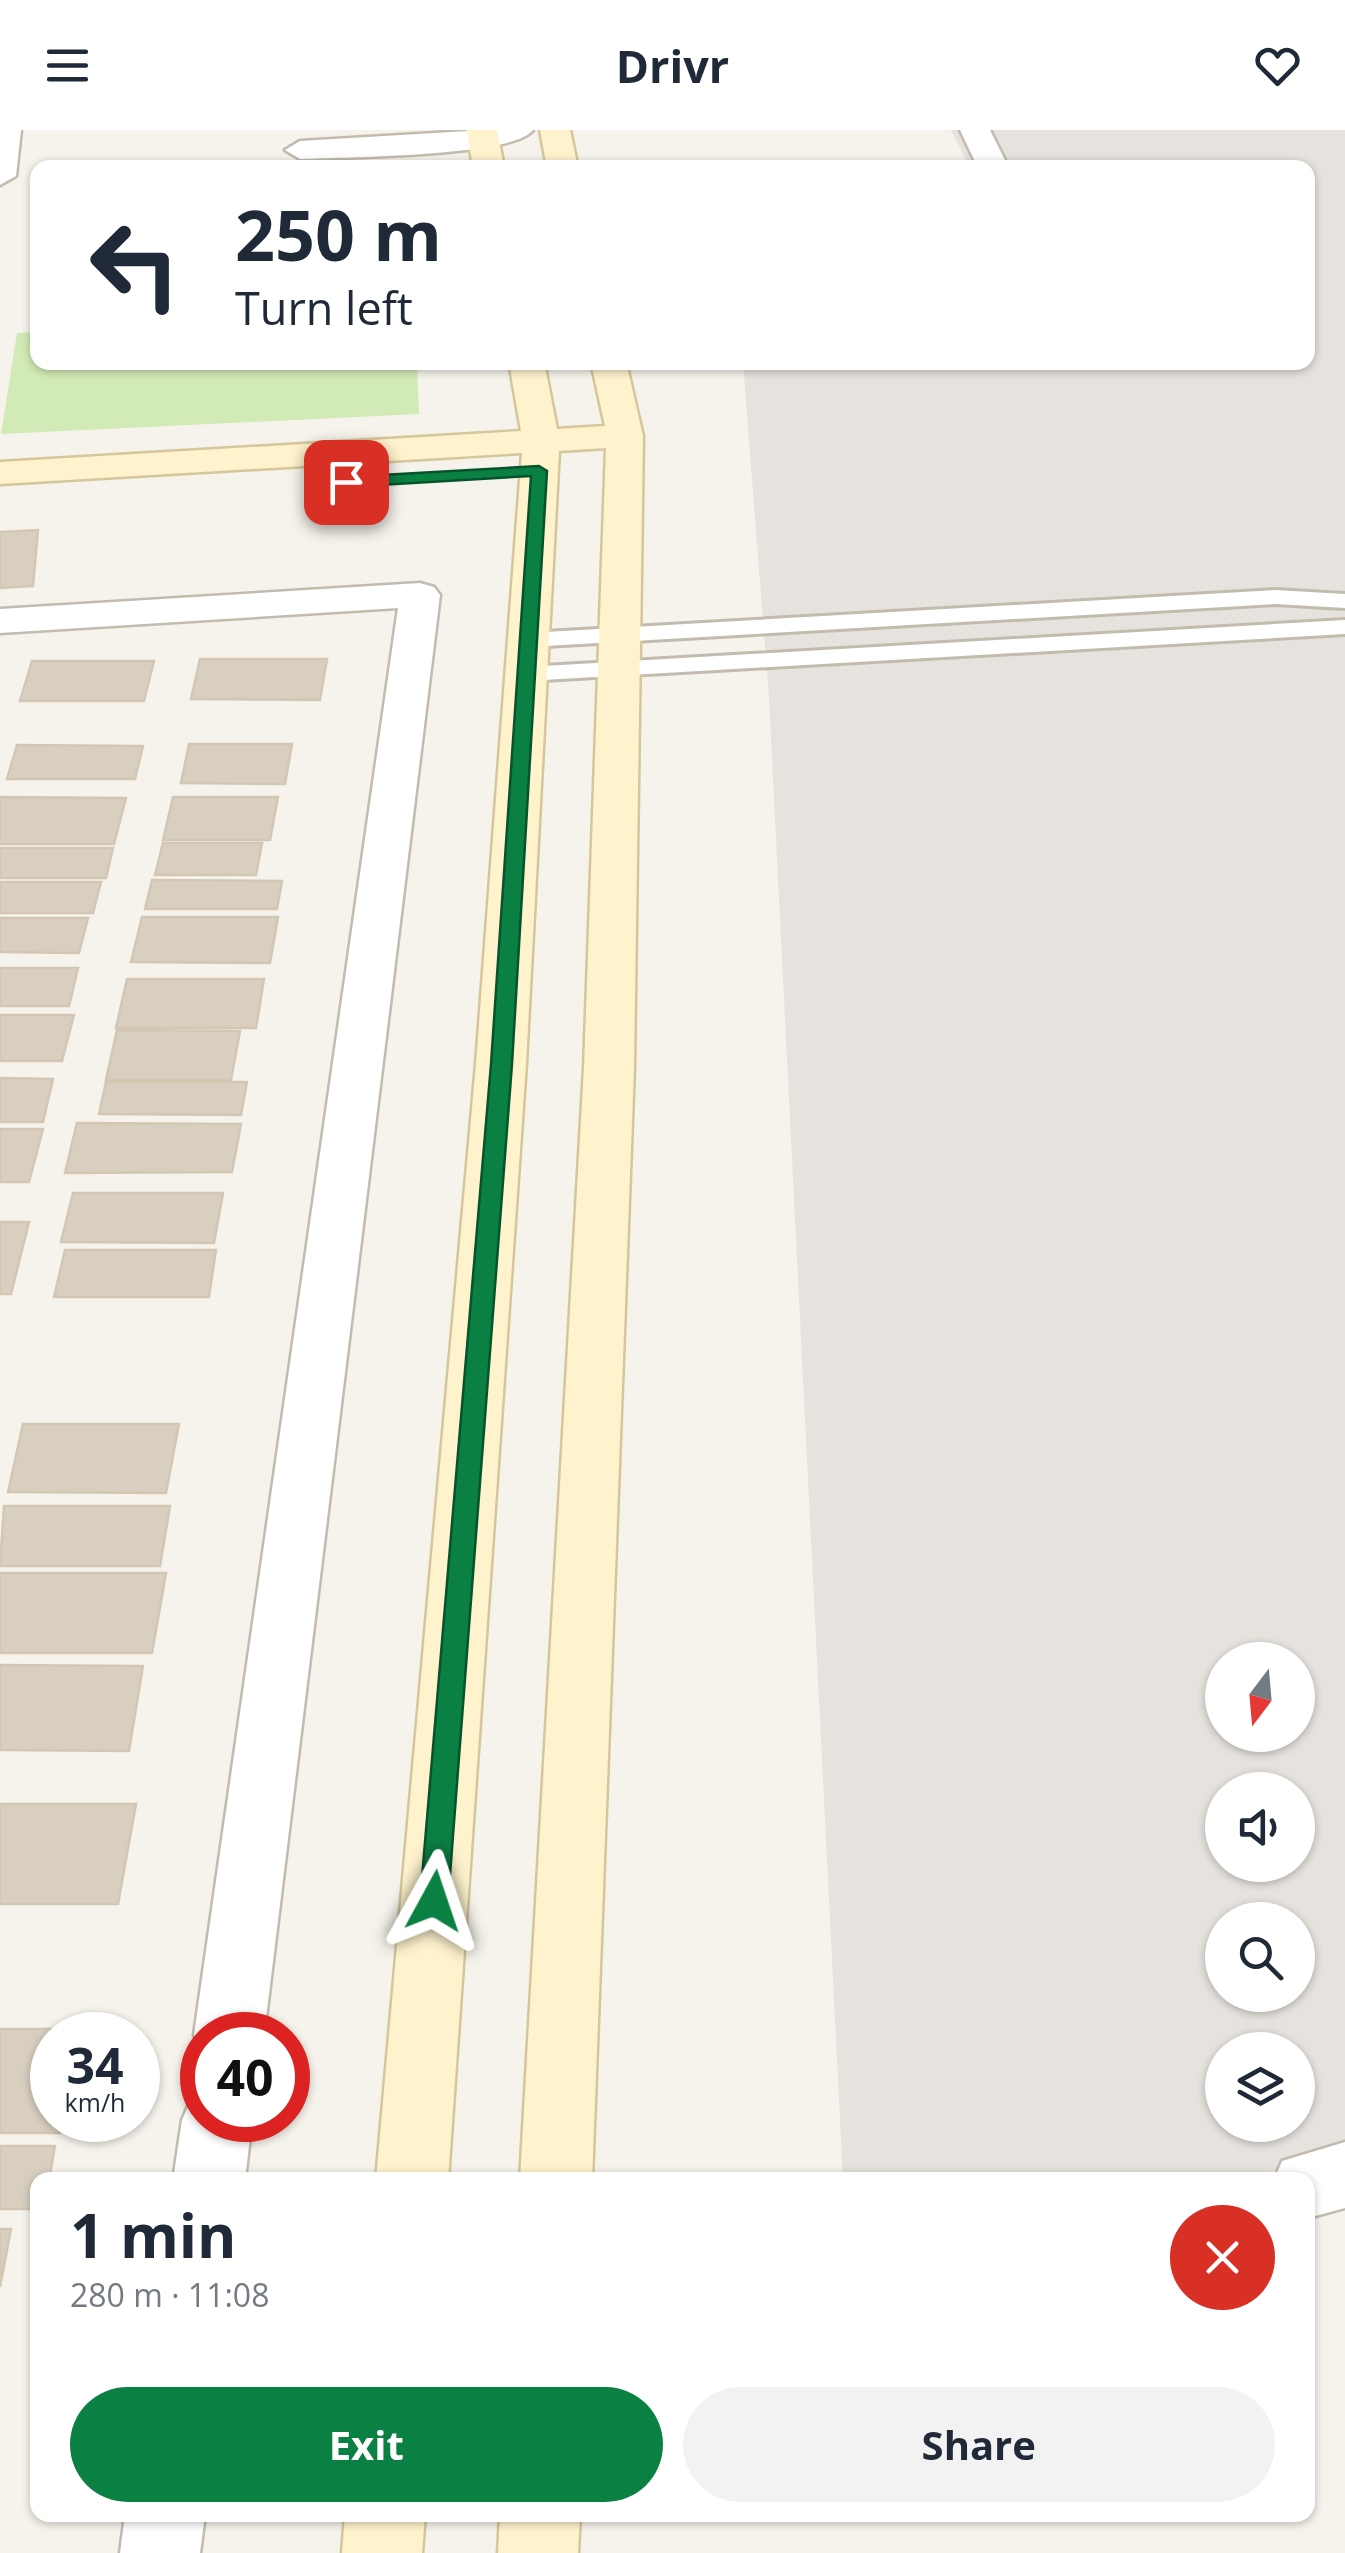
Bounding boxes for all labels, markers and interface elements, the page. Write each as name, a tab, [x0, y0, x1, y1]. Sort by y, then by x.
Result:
text: Drivr	[616, 35, 729, 96]
icon: menu	[40, 38, 95, 93]
icon: heart	[1250, 38, 1305, 93]
text: 250 m	[235, 186, 442, 282]
icon: left	[70, 200, 200, 330]
text: Turn left	[235, 277, 413, 338]
pin	[304, 440, 389, 525]
icon: arrive	[319, 455, 374, 510]
north arrow	[1205, 1642, 1315, 1752]
map controls	[1205, 1642, 1315, 2142]
button: sound	[1205, 1772, 1315, 1882]
position arrow	[382, 1849, 486, 1953]
button: search	[1205, 1902, 1315, 2012]
speed limit sign: 40	[180, 2012, 310, 2142]
text: 34	[66, 2031, 124, 2099]
button: layers	[1205, 2032, 1315, 2142]
text: km/h	[65, 2085, 125, 2119]
text: 1 min	[70, 2194, 237, 2276]
button: close	[1170, 2205, 1275, 2310]
text: 280 m · 11:08	[70, 2273, 269, 2316]
button: Exit	[70, 2387, 663, 2502]
button: Share	[683, 2387, 1275, 2502]

